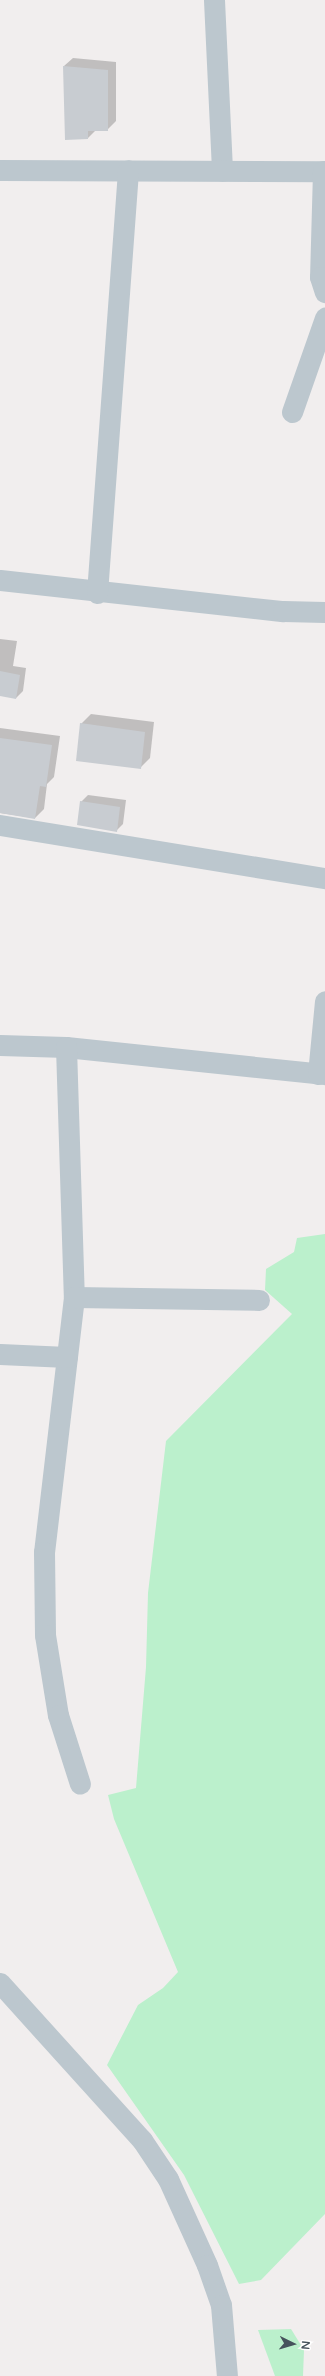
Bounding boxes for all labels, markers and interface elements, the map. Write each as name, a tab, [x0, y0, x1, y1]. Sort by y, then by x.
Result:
north arrow	[273, 2324, 313, 2364]
text: N	[299, 2340, 312, 2350]

